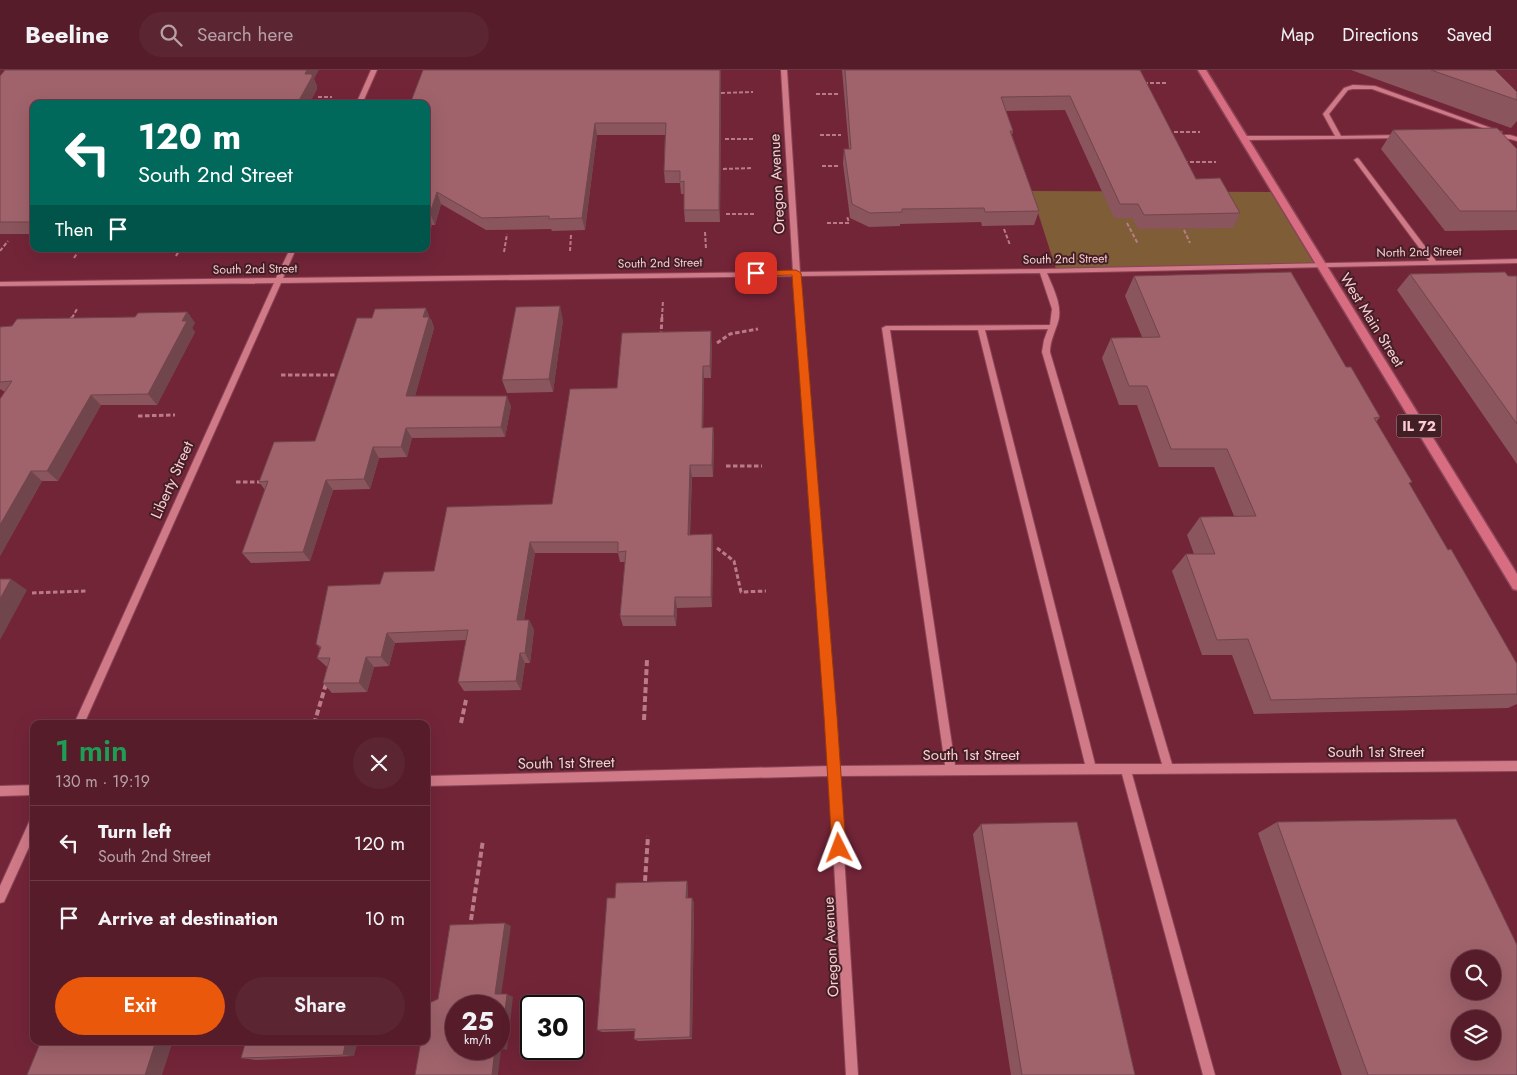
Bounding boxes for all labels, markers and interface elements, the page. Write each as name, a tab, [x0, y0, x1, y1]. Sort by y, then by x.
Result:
search box	[139, 12, 489, 57]
text: Beeline	[25, 17, 109, 52]
icon: search	[157, 21, 185, 49]
text: Search here	[197, 21, 293, 48]
text: Map	[1281, 22, 1314, 48]
text: Directions	[1342, 22, 1418, 48]
text: Saved	[1446, 22, 1492, 48]
text: 120 m	[138, 112, 241, 162]
icon: left	[55, 120, 120, 185]
street label: Oregon Avenue	[763, 133, 791, 235]
text: South 2nd Street	[138, 158, 293, 190]
icon: arrive	[104, 215, 132, 243]
text: Then	[55, 216, 94, 243]
street label: North 2nd Street	[1376, 242, 1462, 262]
street label: South 2nd Street	[1023, 249, 1107, 269]
pin	[735, 252, 777, 294]
street label: South 2nd Street	[618, 253, 702, 273]
street label: South 2nd Street	[213, 259, 297, 279]
icon: arrive	[742, 259, 770, 287]
street label: West Main Street	[1334, 269, 1410, 372]
road number: IL 72	[1396, 414, 1442, 438]
street label: Liberty Street	[145, 437, 199, 522]
text: 1 min	[55, 729, 128, 772]
button: close	[353, 737, 405, 789]
street label: South 1st Street	[1328, 741, 1425, 763]
street label: South 1st Street	[923, 744, 1020, 766]
street label: South 1st Street	[517, 751, 615, 775]
text: 130 m · 19:19	[55, 770, 150, 793]
text: Turn left	[98, 818, 171, 845]
position arrow	[812, 821, 864, 873]
icon: left	[55, 829, 83, 857]
text: 120 m	[354, 830, 405, 857]
text: South 2nd Street	[98, 845, 211, 868]
street label: Oregon Avenue	[817, 896, 845, 998]
icon: arrive	[55, 904, 83, 932]
text: Arrive at destination	[98, 905, 278, 932]
text: 10 m	[365, 905, 405, 932]
map controls	[1451, 950, 1501, 1060]
button: search	[1451, 950, 1501, 1000]
button: Exit	[55, 977, 225, 1035]
button: Share	[235, 977, 405, 1035]
speed limit sign: 30	[520, 995, 585, 1060]
text: 25	[461, 1003, 494, 1039]
button: layers	[1451, 1010, 1501, 1060]
text: km/h	[464, 1031, 491, 1049]

